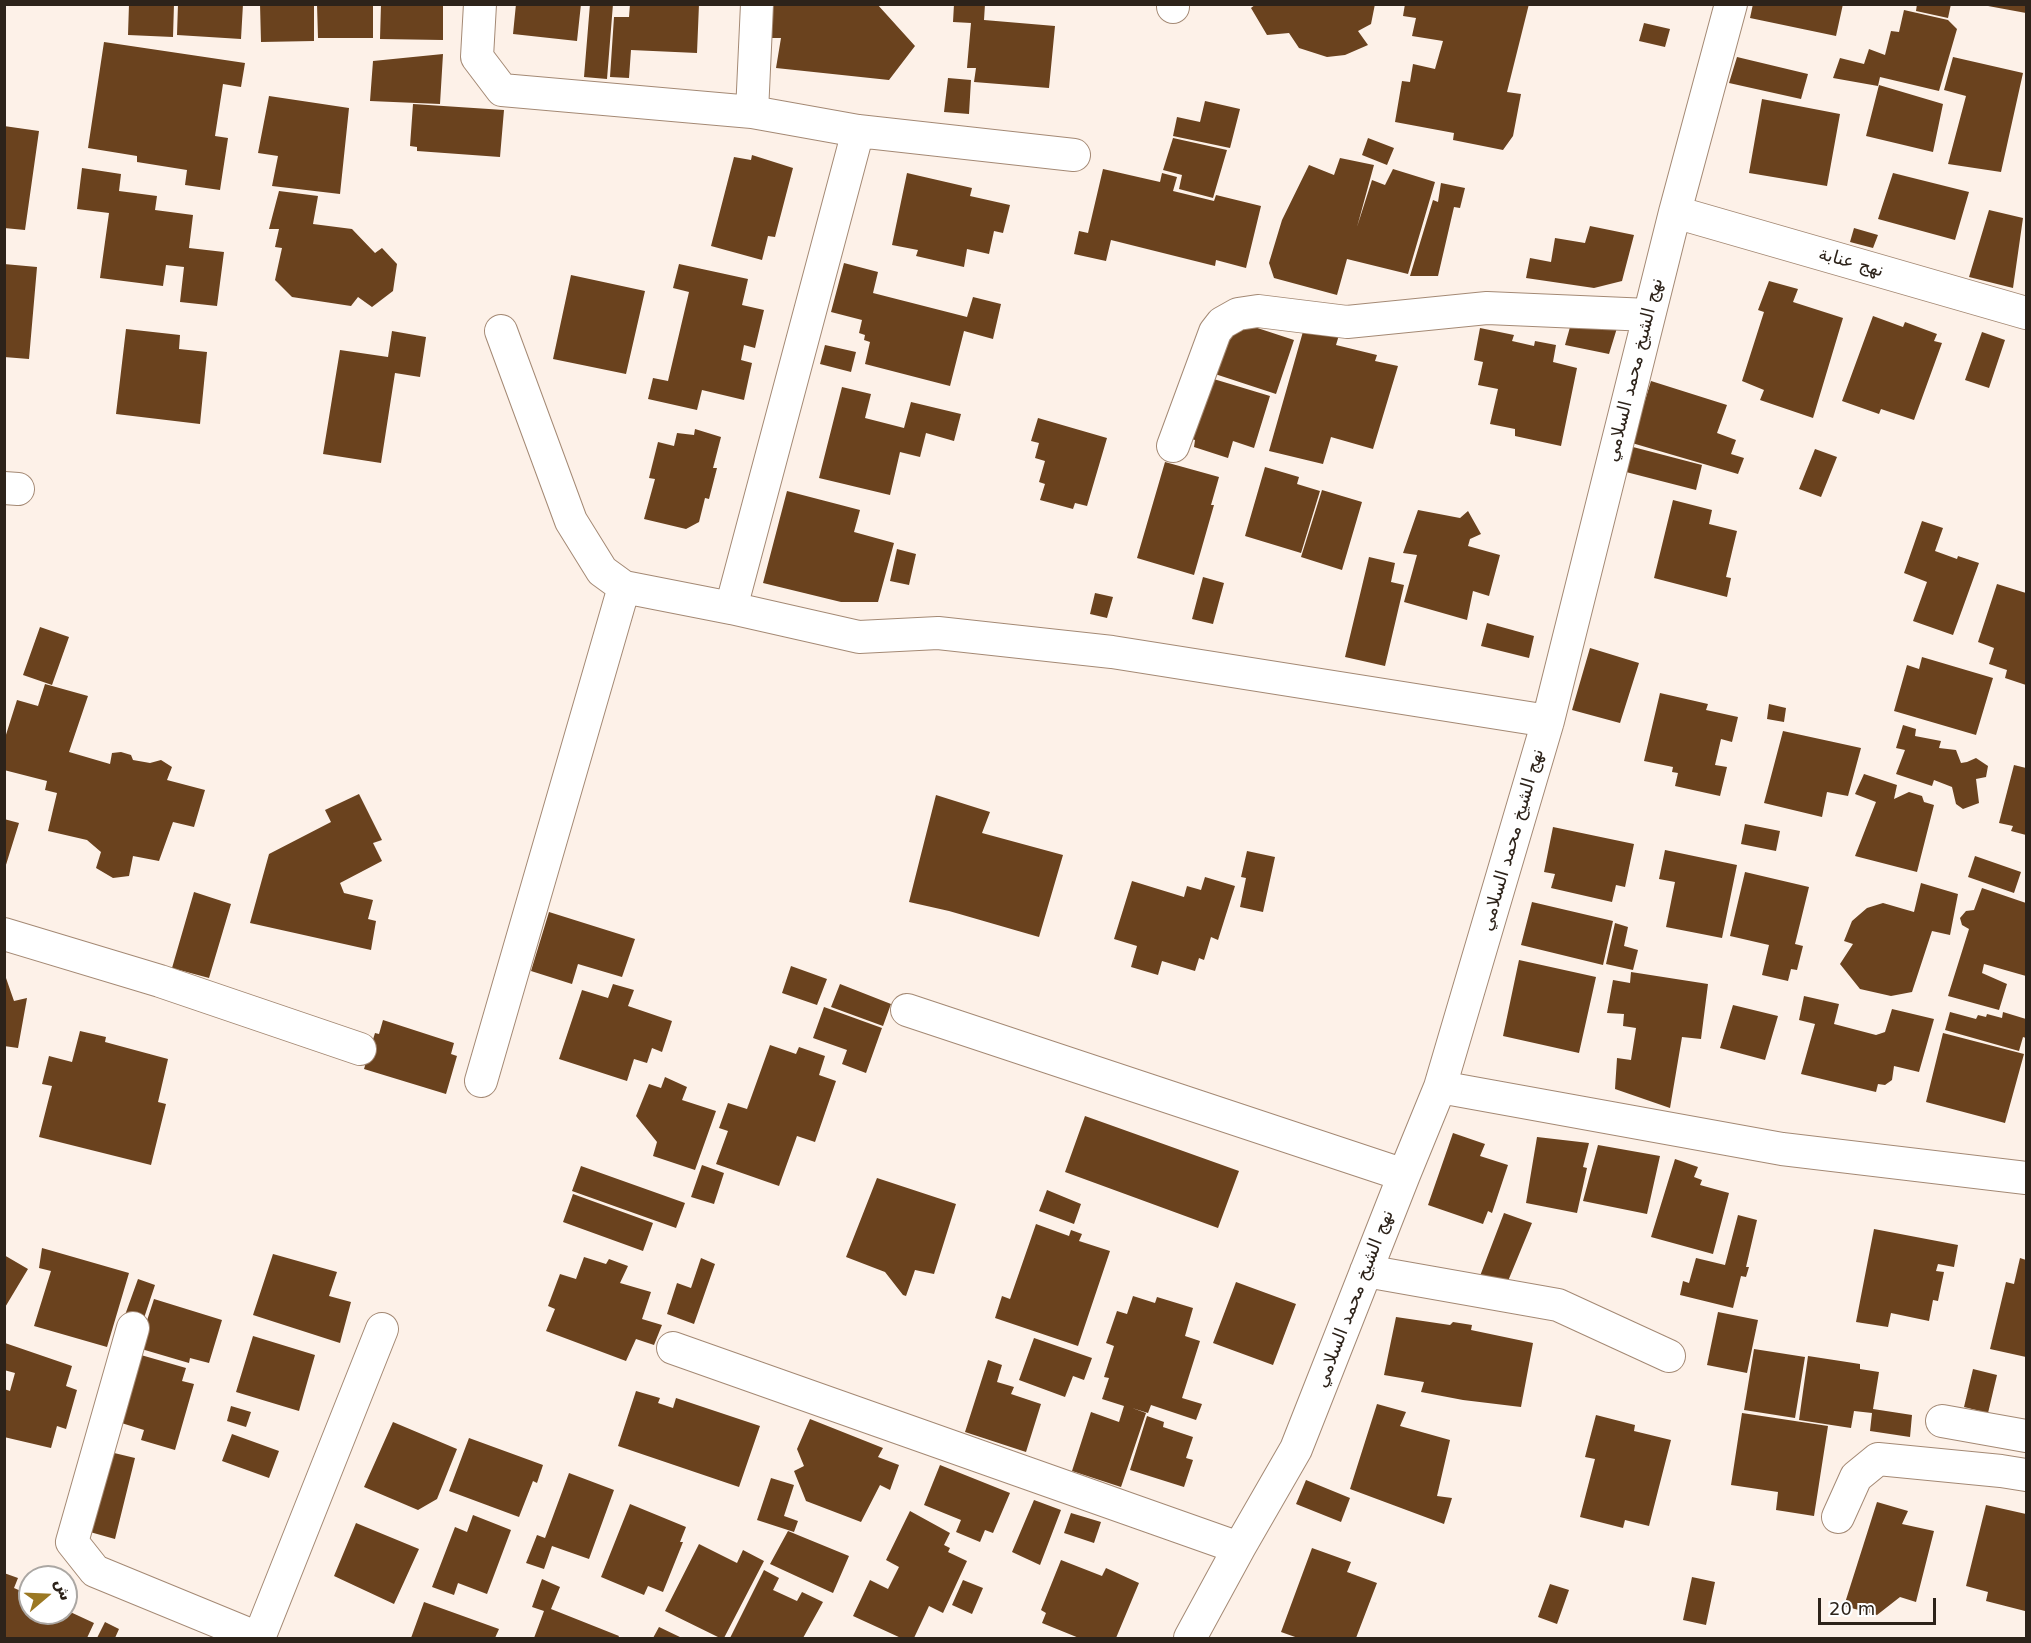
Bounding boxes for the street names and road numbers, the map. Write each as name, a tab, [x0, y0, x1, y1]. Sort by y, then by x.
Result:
street label: نهج عنابة	[1816, 243, 1886, 283]
street label: نهج الشيخ محمد السلامي	[1602, 276, 1668, 464]
street label: نهج الشيخ محمد السلامي	[1477, 746, 1549, 934]
street label: نهج الشيخ محمد السلامي	[1311, 1207, 1399, 1391]

